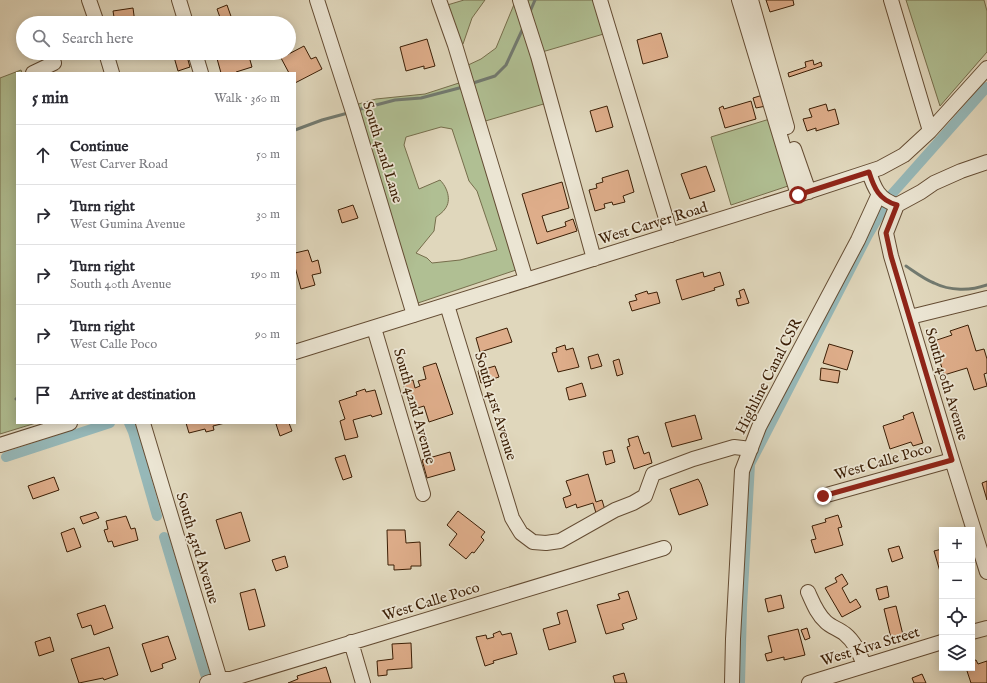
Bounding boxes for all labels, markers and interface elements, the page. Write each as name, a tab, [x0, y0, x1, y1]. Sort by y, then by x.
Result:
search box	[16, 16, 296, 60]
icon: search	[30, 27, 52, 49]
text: Search here	[62, 29, 133, 48]
text: 5 min	[32, 88, 69, 109]
text: Walk · 360 m	[214, 90, 280, 107]
street label: South 42nd Lane	[358, 99, 407, 206]
text: Continue	[70, 137, 128, 156]
icon: ahead	[32, 144, 54, 166]
text: 50 m	[256, 146, 280, 163]
text: West Carver Road	[70, 156, 168, 173]
route start	[789, 186, 807, 204]
text: Turn right	[70, 197, 135, 216]
street label: West Carver Road	[596, 198, 711, 249]
icon: right	[32, 204, 54, 226]
text: 30 m	[256, 206, 280, 223]
text: West Gumina Avenue	[70, 216, 185, 233]
text: Turn right	[70, 257, 135, 276]
icon: right	[32, 264, 54, 286]
text: 190 m	[250, 266, 280, 283]
text: South 40th Avenue	[70, 276, 171, 293]
street label: Highline Canal CSR	[731, 314, 806, 438]
text: Turn right	[70, 317, 135, 336]
icon: right	[32, 324, 54, 346]
street label: South 40th Avenue	[920, 325, 973, 443]
text: 90 m	[255, 326, 280, 343]
text: West Calle Poco	[70, 336, 157, 353]
street label: South 42nd Avenue	[389, 346, 440, 466]
street label: South 41st Avenue	[470, 350, 521, 463]
icon: arrive	[32, 384, 54, 406]
text: Arrive at destination	[70, 385, 196, 404]
street label: West Calle Poco	[832, 438, 934, 484]
route end	[814, 487, 832, 505]
street label: South 43rd Avenue	[172, 490, 224, 606]
map controls	[939, 527, 975, 671]
button: +	[939, 527, 975, 563]
button: −	[939, 563, 975, 599]
street label: West Calle Poco	[380, 578, 482, 625]
button: locate	[939, 599, 975, 635]
street label: West Kiva Street	[818, 622, 922, 671]
button: layers	[939, 635, 975, 671]

